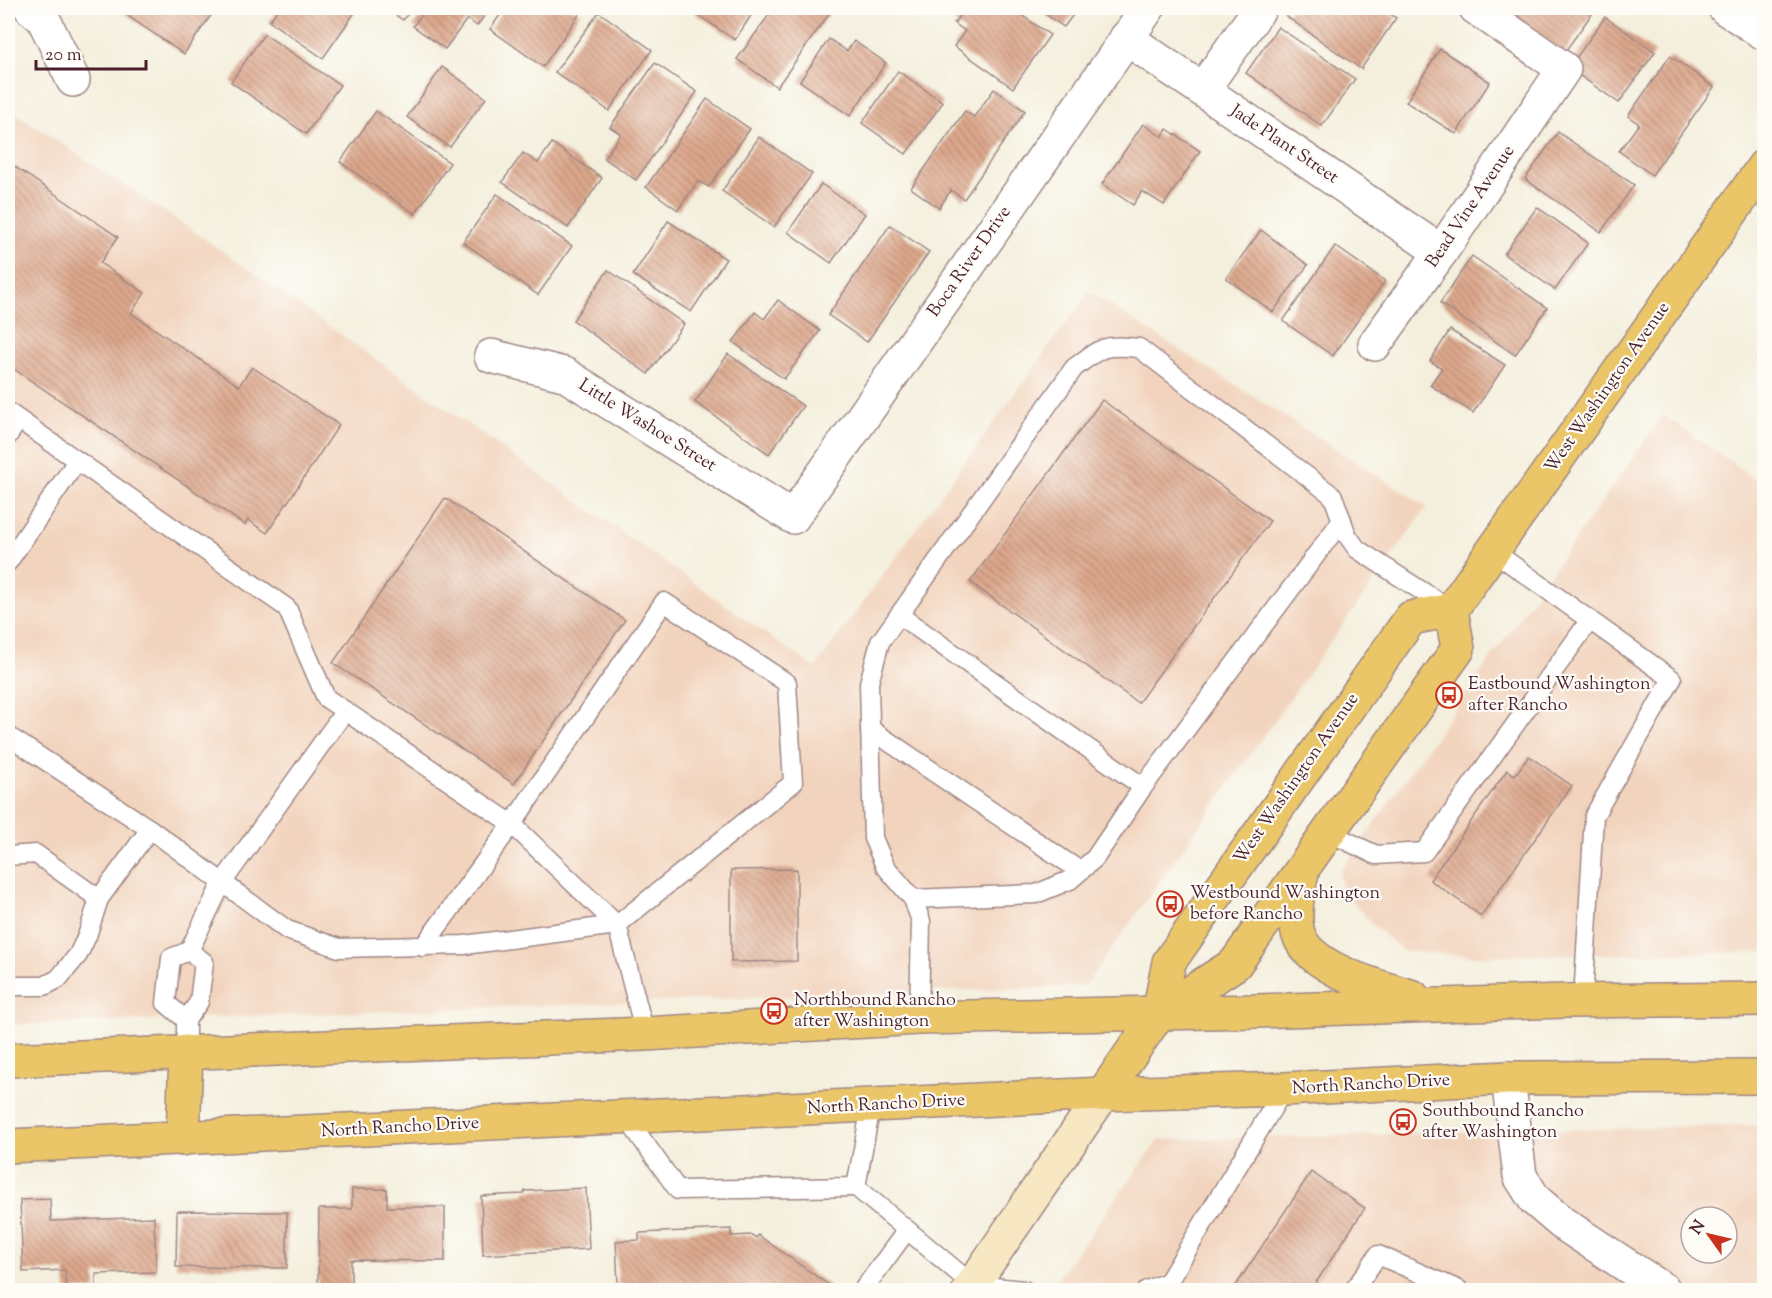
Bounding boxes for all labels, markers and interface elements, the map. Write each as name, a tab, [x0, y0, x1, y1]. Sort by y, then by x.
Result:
scale bar	[36, 33, 146, 71]
text: 20 m	[45, 43, 82, 69]
street label: Jade Plant Street	[1224, 98, 1343, 191]
street label: Bead Vine Avenue	[1420, 140, 1522, 274]
street label: Boca River Drive	[922, 201, 1018, 323]
street label: West Washington Avenue	[1539, 297, 1677, 479]
street label: Little Washoe Street	[573, 373, 721, 479]
place label: Eastbound Washington after Rancho	[1468, 672, 1651, 719]
bus stop icon: Eastbound Washington after Rancho	[1434, 680, 1464, 710]
street label: West Washington Avenue	[1228, 688, 1366, 870]
place label: Westbound Washington before Rancho	[1190, 881, 1380, 928]
bus stop icon: Westbound Washington before Rancho	[1155, 889, 1185, 919]
place label: Northbound Rancho after Washington	[794, 988, 956, 1035]
bus stop icon: Northbound Rancho after Washington	[759, 996, 789, 1026]
street label: North Rancho Drive	[1291, 1068, 1451, 1102]
street label: North Rancho Drive	[806, 1088, 966, 1122]
place label: Southbound Rancho after Washington	[1422, 1099, 1584, 1146]
bus stop icon: Southbound Rancho after Washington	[1388, 1107, 1418, 1137]
street label: North Rancho Drive	[320, 1111, 480, 1145]
north arrow	[1679, 1205, 1739, 1265]
text: N	[1686, 1216, 1712, 1240]

